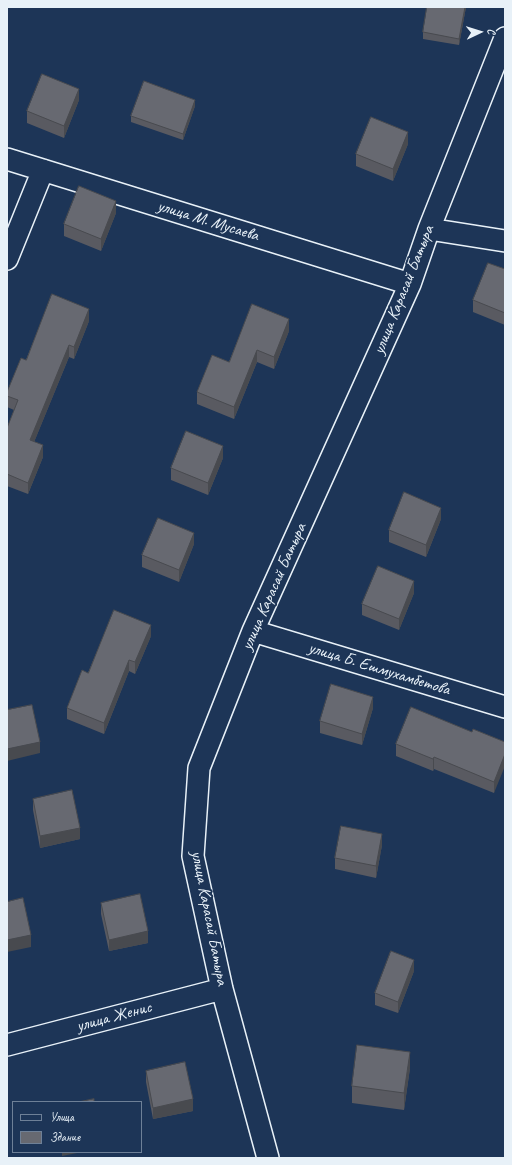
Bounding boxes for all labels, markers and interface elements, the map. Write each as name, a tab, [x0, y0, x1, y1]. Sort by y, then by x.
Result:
north arrow	[460, 12, 500, 52]
text: С	[485, 28, 499, 34]
street label: улица М. Мусаева	[155, 196, 261, 246]
street label: улица Карасай Батыра	[369, 223, 439, 357]
street label: улица Карасай Батыра	[237, 520, 311, 654]
street label: улица Б. Ешмухамбетова	[306, 638, 452, 700]
street label: улица Карасай Батыра	[186, 849, 232, 987]
street label: улица Женис	[74, 997, 154, 1037]
legend	[12, 1101, 142, 1153]
text: Улица	[50, 1109, 74, 1125]
text: Здание	[50, 1129, 80, 1145]

